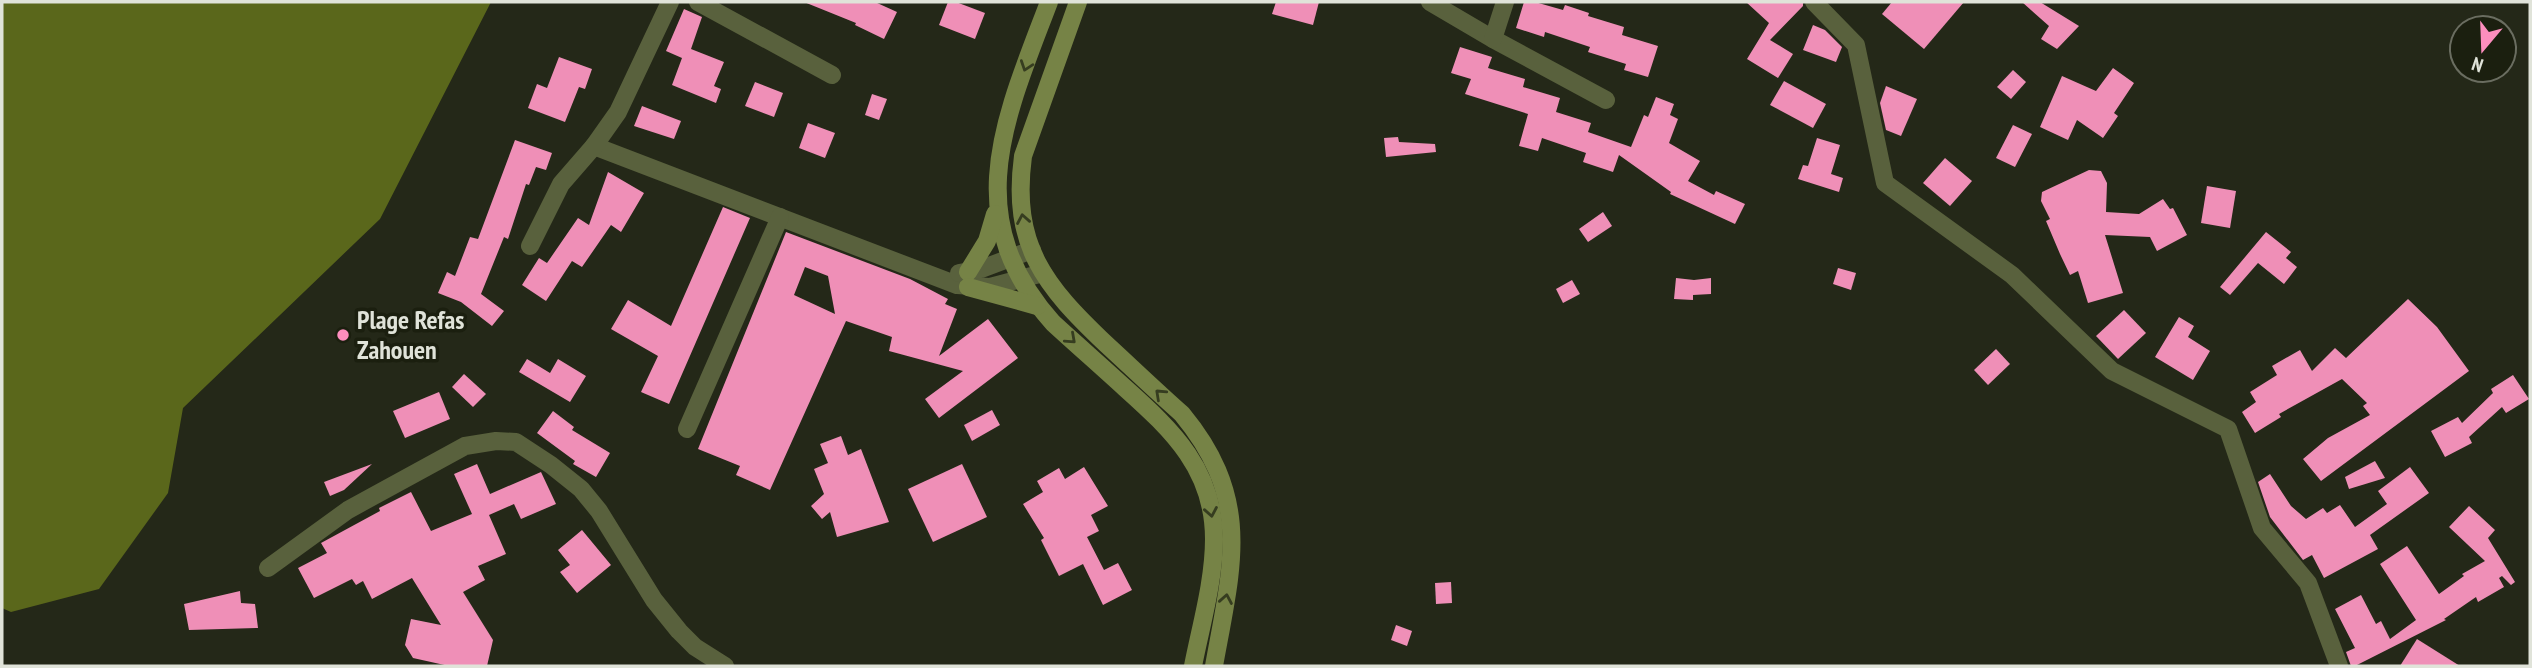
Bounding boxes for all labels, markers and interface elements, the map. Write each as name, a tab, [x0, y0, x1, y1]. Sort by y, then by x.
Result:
north arrow	[2448, 14, 2518, 84]
text: N	[2469, 52, 2486, 78]
one-way arrow	[1020, 59, 1034, 71]
one-way arrow	[1017, 213, 1032, 225]
place label: Plage Refas Zahouen	[357, 303, 464, 366]
marker: Plage Refas Zahouen	[335, 327, 351, 343]
one-way arrow	[1063, 331, 1076, 343]
one-way arrow	[1155, 390, 1168, 403]
one-way arrow	[1203, 506, 1218, 518]
one-way arrow	[1218, 593, 1233, 605]

